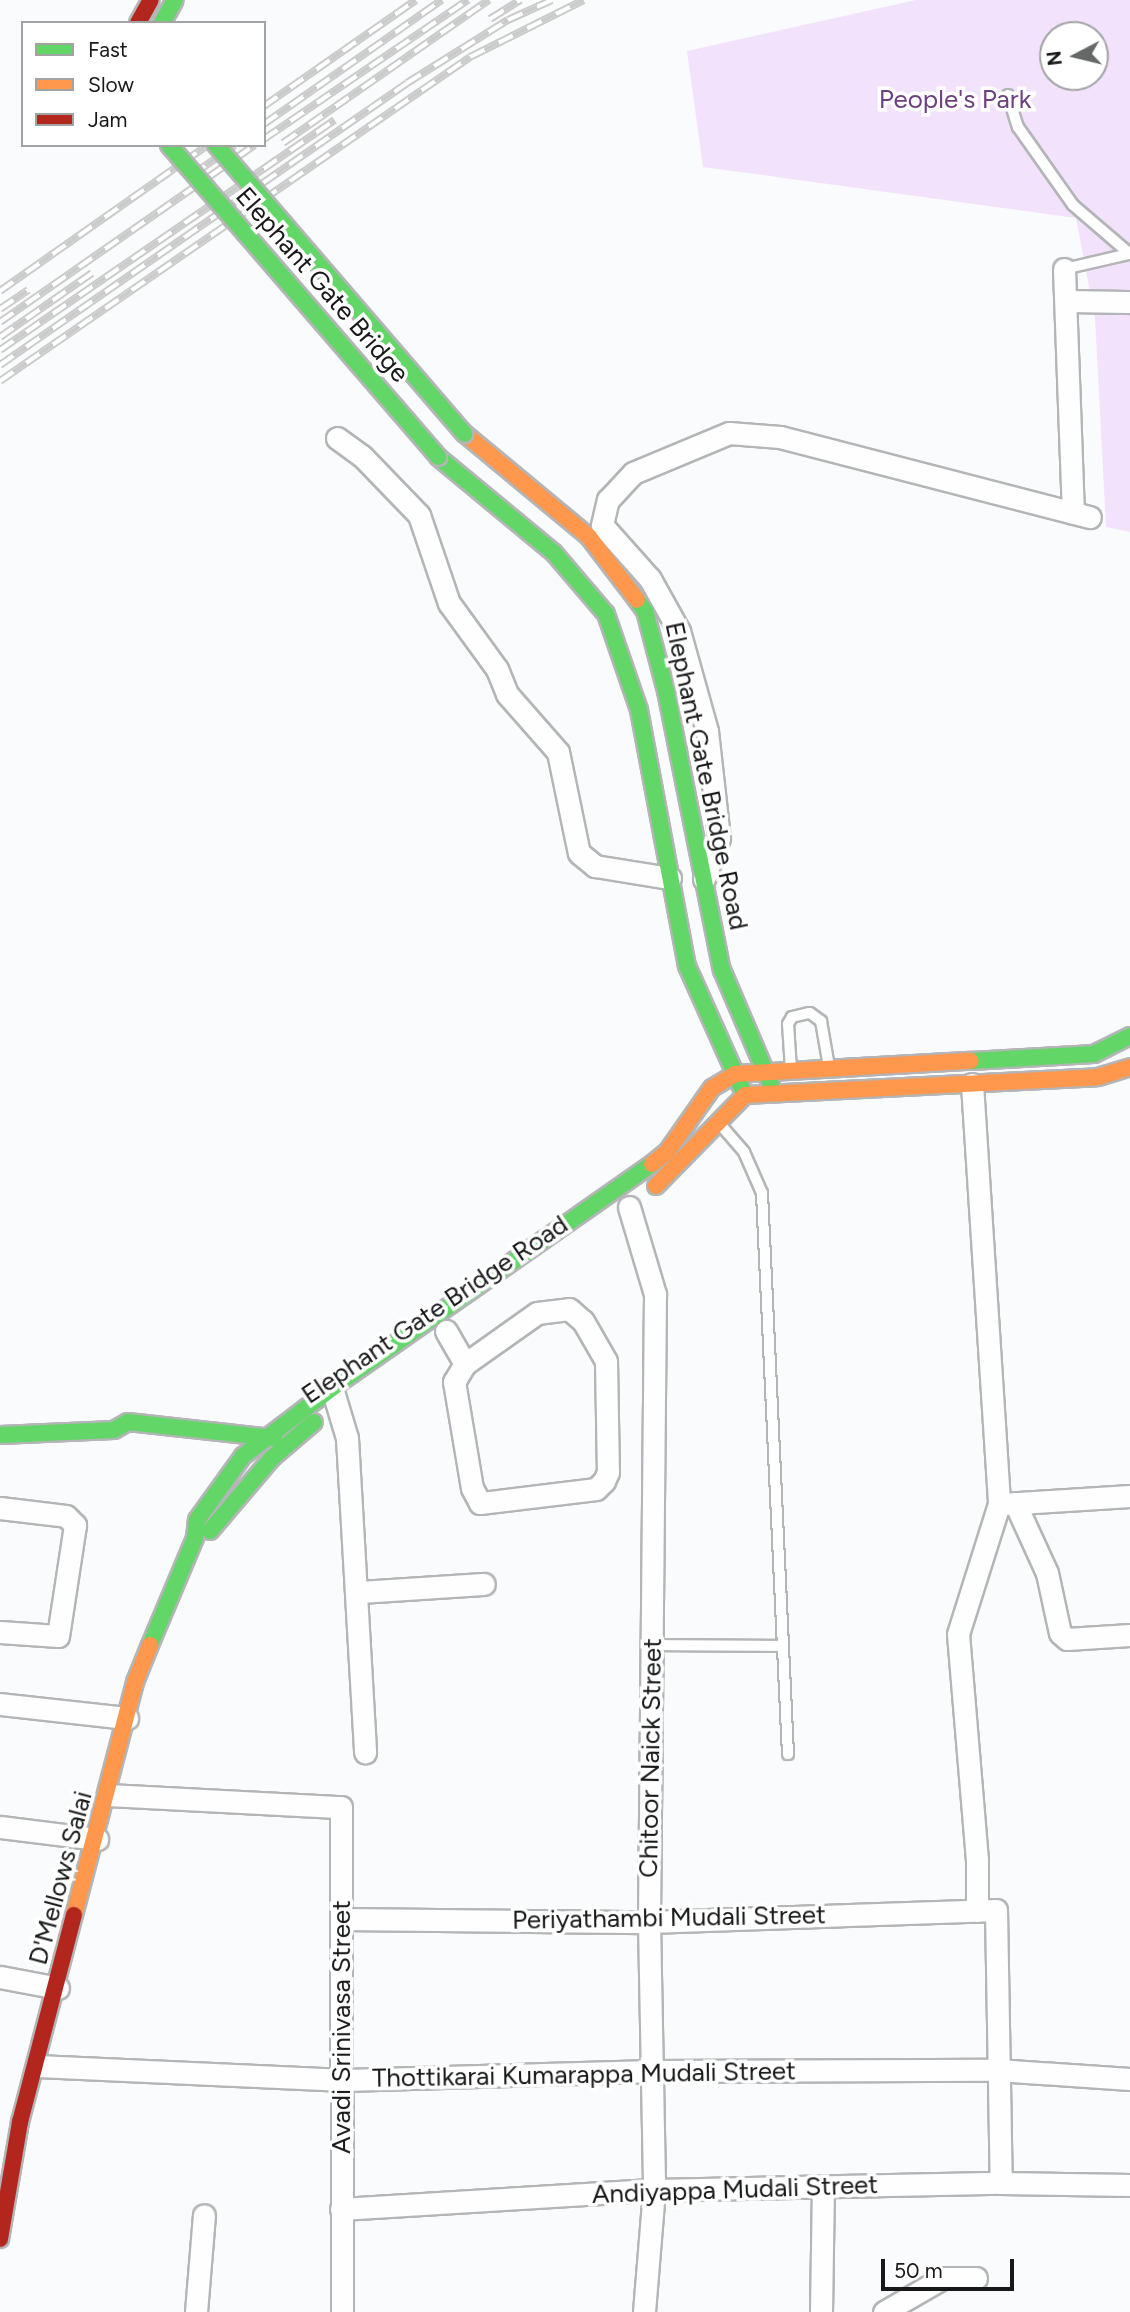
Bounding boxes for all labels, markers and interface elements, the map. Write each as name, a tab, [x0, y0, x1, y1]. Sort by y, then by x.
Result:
legend	[21, 21, 266, 147]
north arrow	[1039, 21, 1109, 91]
text: Fast	[88, 37, 128, 62]
text: N	[1042, 50, 1067, 67]
text: Slow	[88, 72, 134, 97]
park label: People's Park	[879, 84, 1031, 116]
text: Jam	[88, 107, 127, 132]
street label: Elephant Gate Bridge	[229, 181, 415, 389]
street label: Elephant Gate Bridge Road	[658, 619, 754, 933]
street label: Elephant Gate Bridge Road	[296, 1209, 574, 1411]
street label: Chitoor Naick Street	[633, 1638, 669, 1878]
street label: D'Mellows Salai	[23, 1788, 99, 1968]
street label: Avadi Srinivasa Street	[326, 1900, 358, 2154]
street label: Periyathambi Mudali Street	[512, 1900, 826, 1936]
street label: Thottikarai Kumarappa Mudali Street	[372, 2056, 796, 2094]
street label: Andiyappa Mudali Street	[591, 2169, 879, 2211]
scale bar	[885, 2246, 1018, 2290]
text: 50 m	[894, 2258, 943, 2283]

